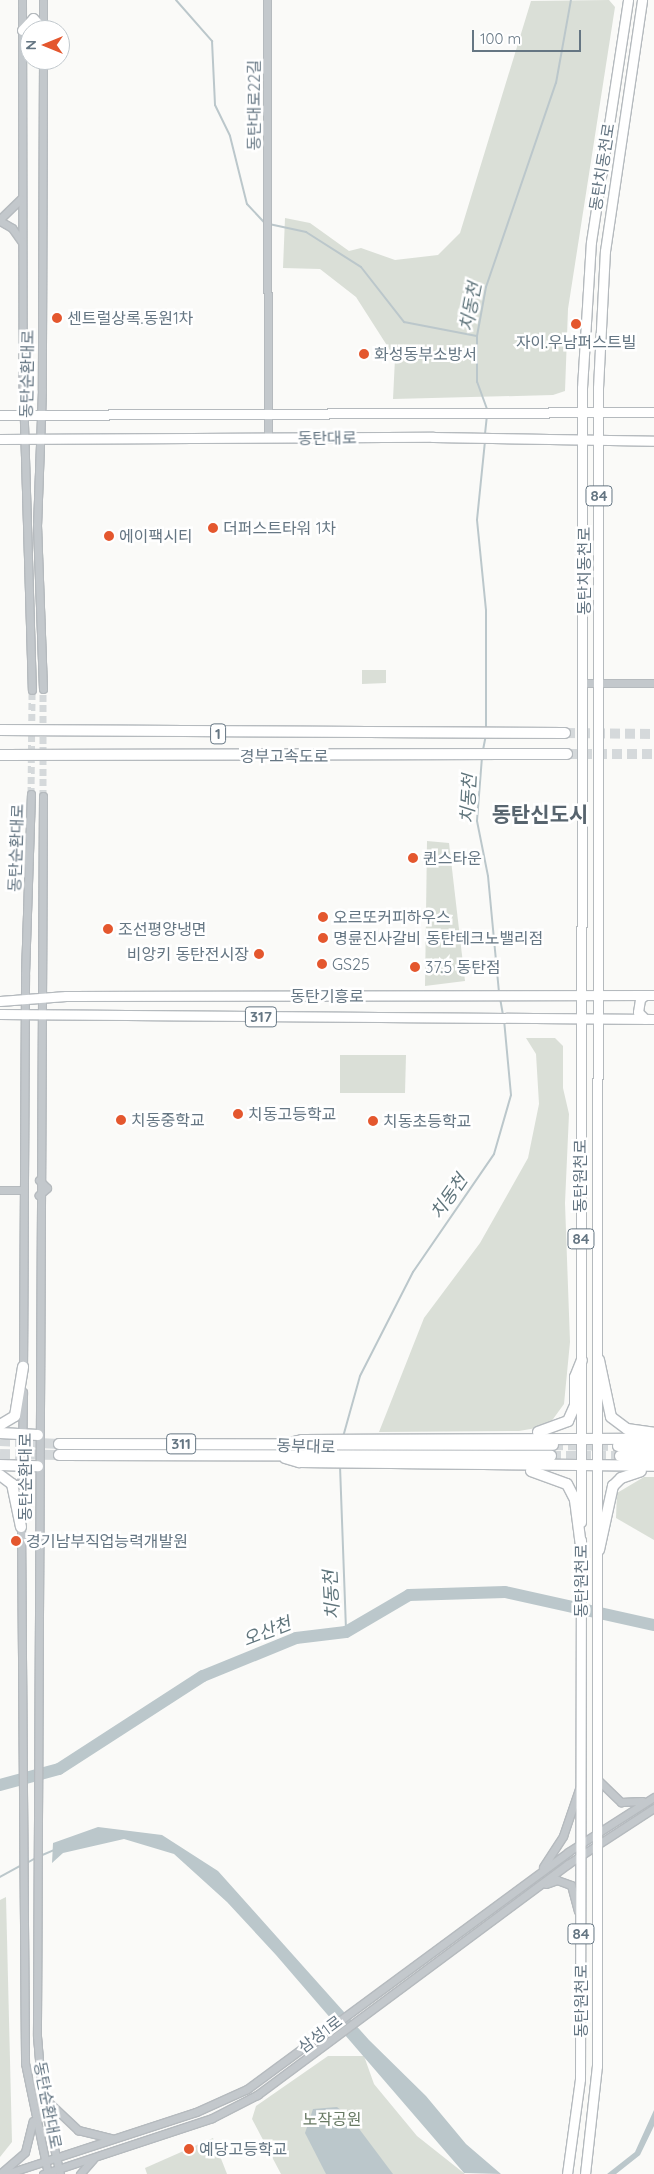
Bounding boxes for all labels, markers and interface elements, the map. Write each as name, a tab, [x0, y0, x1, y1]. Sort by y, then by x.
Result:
north arrow	[20, 20, 70, 70]
scale bar	[474, 20, 583, 52]
text: 100 m	[480, 29, 521, 48]
text: N	[22, 40, 40, 50]
street label: 동탄대로22길	[244, 59, 264, 151]
street label: 동탄치동천로	[586, 122, 618, 212]
water label: 치동천	[456, 281, 486, 333]
place label: 센트럴상록.동원1차	[67, 308, 194, 328]
marker: 센트럴상록.동원1차	[51, 312, 63, 324]
marker: 자이.우남퍼스트빌	[570, 318, 582, 330]
street label: 동탄순환대로	[17, 330, 37, 418]
place label: 자이.우남퍼스트빌	[516, 332, 636, 352]
place label: 화성동부소방서	[374, 344, 477, 364]
marker: 화성동부소방서	[358, 348, 370, 360]
street label: 동탄대로	[297, 428, 357, 448]
road number: 84	[585, 484, 613, 508]
place label: 더퍼스트타워 1차	[223, 518, 336, 538]
marker: 더퍼스트타워 1차	[207, 522, 219, 534]
place label: 에이팩시티	[119, 526, 193, 546]
street label: 동탄치동천로	[574, 527, 594, 615]
marker: 에이팩시티	[103, 530, 115, 542]
road number: 1	[209, 722, 227, 746]
street label: 경부고속도로	[240, 746, 328, 766]
water label: 치동천	[457, 774, 481, 824]
district label: 동탄신도시	[492, 801, 588, 827]
street label: 동탄순환대로	[5, 804, 27, 892]
place label: 퀸스타운	[423, 848, 482, 868]
marker: 퀸스타운	[407, 852, 419, 864]
place label: 오르또커피하우스	[333, 907, 451, 927]
marker: 오르또커피하우스	[317, 911, 329, 923]
place label: 조선평양냉면	[118, 919, 206, 939]
marker: 조선평양냉면	[102, 923, 114, 935]
place label: 명륜진사갈비 동탄테크노밸리점	[333, 928, 543, 948]
marker: 명륜진사갈비 동탄테크노밸리점	[317, 932, 329, 944]
place label: 비앙키 동탄전시장	[127, 944, 249, 964]
marker: 비앙키 동탄전시장	[253, 948, 265, 960]
place label: GS25	[332, 954, 370, 974]
place label: 37.5 동탄점	[425, 957, 501, 977]
marker: GS25	[316, 958, 328, 970]
marker: 37.5 동탄점	[409, 961, 421, 973]
street label: 동탄기흥로	[290, 986, 364, 1006]
road number: 317	[245, 1004, 277, 1030]
place label: 치동고등학교	[248, 1104, 336, 1124]
marker: 치동고등학교	[232, 1108, 244, 1120]
place label: 치동중학교	[131, 1110, 205, 1130]
place label: 치동초등학교	[383, 1111, 471, 1131]
marker: 치동중학교	[115, 1114, 127, 1126]
marker: 치동초등학교	[367, 1115, 379, 1127]
street label: 동탄원천로	[570, 1139, 590, 1213]
water label: 치동천	[426, 1170, 472, 1224]
road number: 84	[567, 1226, 595, 1252]
road number: 311	[166, 1432, 196, 1456]
street label: 동탄순환대로	[15, 1433, 35, 1521]
street label: 동부대로	[276, 1435, 336, 1457]
place label: 경기남부직업능력개발원	[26, 1531, 188, 1551]
marker: 경기남부직업능력개발원	[10, 1535, 22, 1547]
street label: 동탄원천로	[571, 1544, 591, 1618]
water label: 치동천	[320, 1570, 344, 1620]
water label: 오산천	[240, 1613, 294, 1651]
road number: 84	[567, 1922, 595, 1946]
street label: 동탄원천로	[571, 1964, 591, 2038]
street label: 삼성1로	[294, 2011, 346, 2057]
street label: 동탄순환대로	[30, 2060, 66, 2150]
park label: 노작공원	[303, 2109, 361, 2129]
place label: 예당고등학교	[199, 2139, 287, 2159]
marker: 예당고등학교	[183, 2143, 195, 2155]

